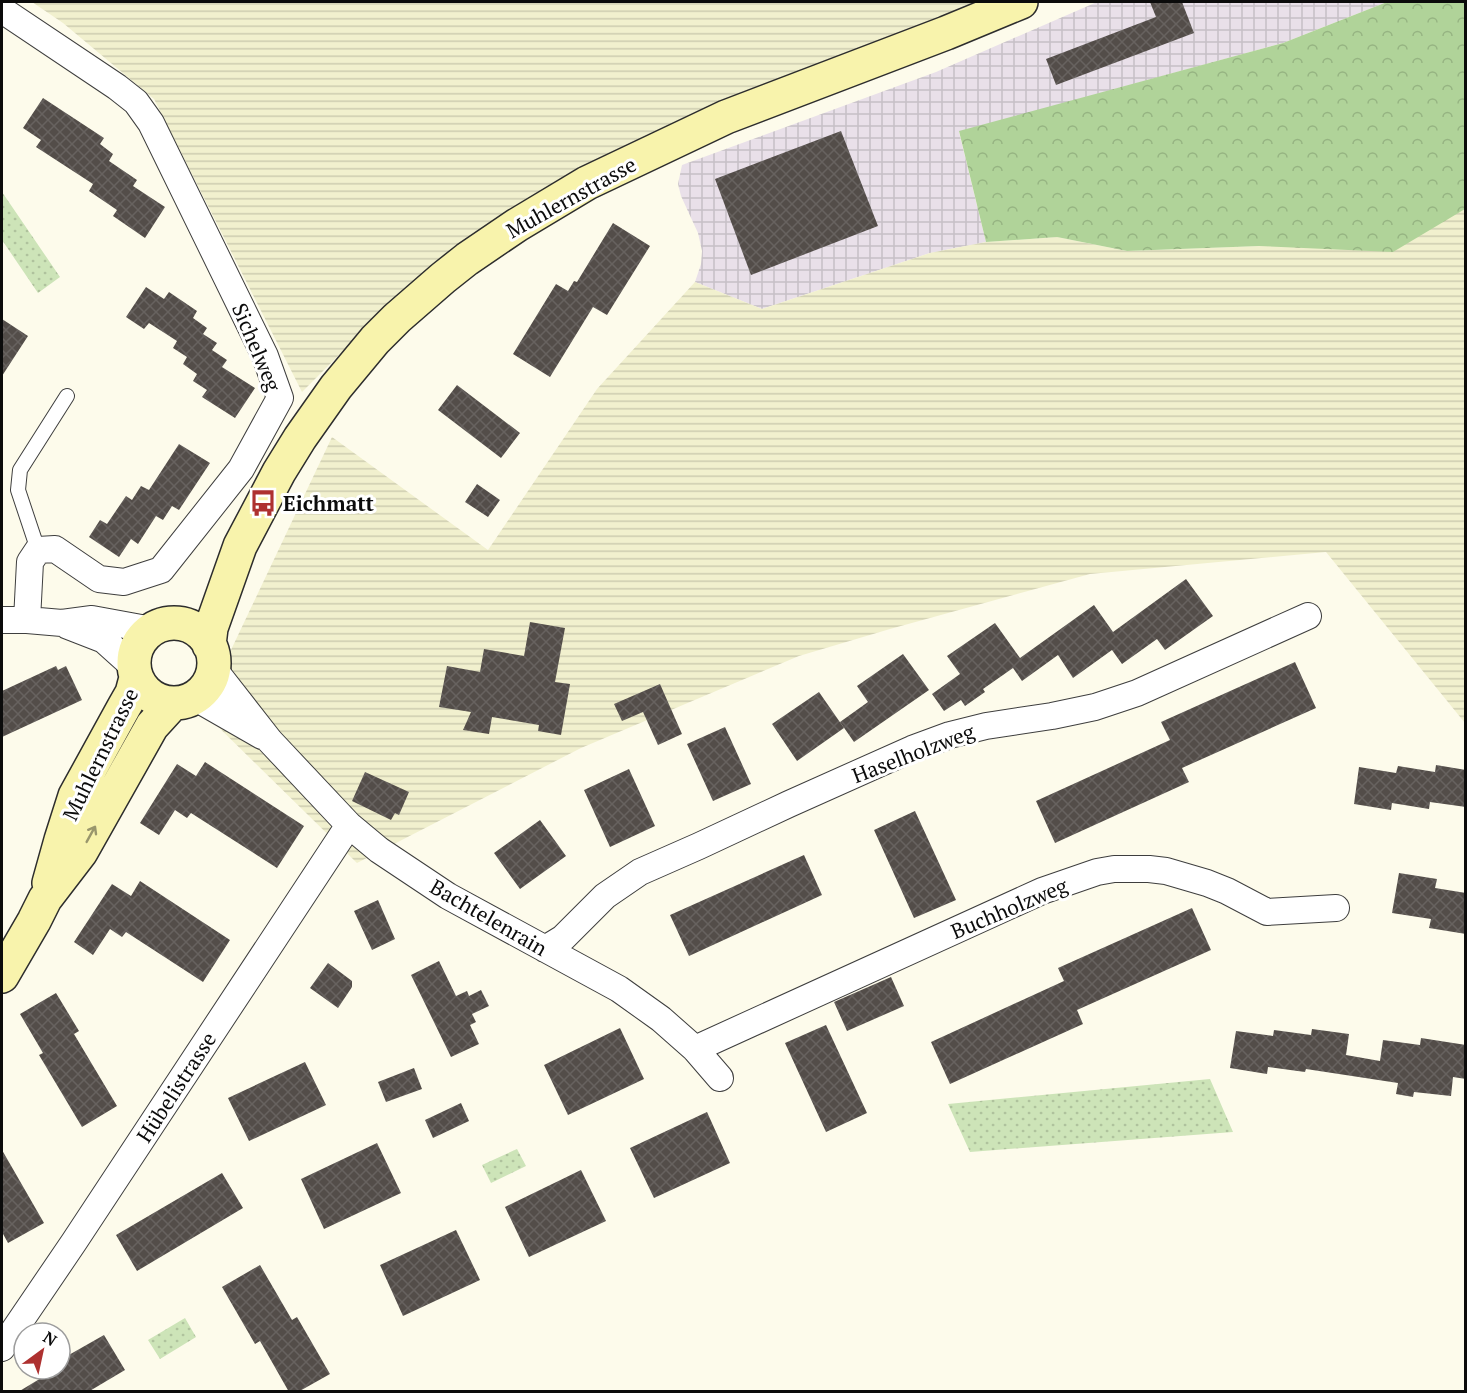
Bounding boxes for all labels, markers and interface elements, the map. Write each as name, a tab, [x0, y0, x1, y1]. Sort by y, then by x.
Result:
street label: Muhlernstrasse	[501, 150, 641, 244]
street label: Sichelweg	[226, 299, 288, 396]
bus stop icon: Eichmatt	[248, 488, 278, 518]
place label: Eichmatt	[283, 489, 375, 517]
street label: Muhlernstrasse	[56, 683, 144, 825]
street label: Haselholzweg	[848, 717, 979, 789]
one-way arrow	[85, 826, 97, 843]
street label: Buchholzweg	[946, 871, 1072, 945]
street label: Bachtelenrain	[425, 872, 553, 962]
street label: Hübelistrasse	[130, 1026, 222, 1148]
north arrow	[12, 1321, 72, 1381]
text: N	[39, 1326, 61, 1351]

